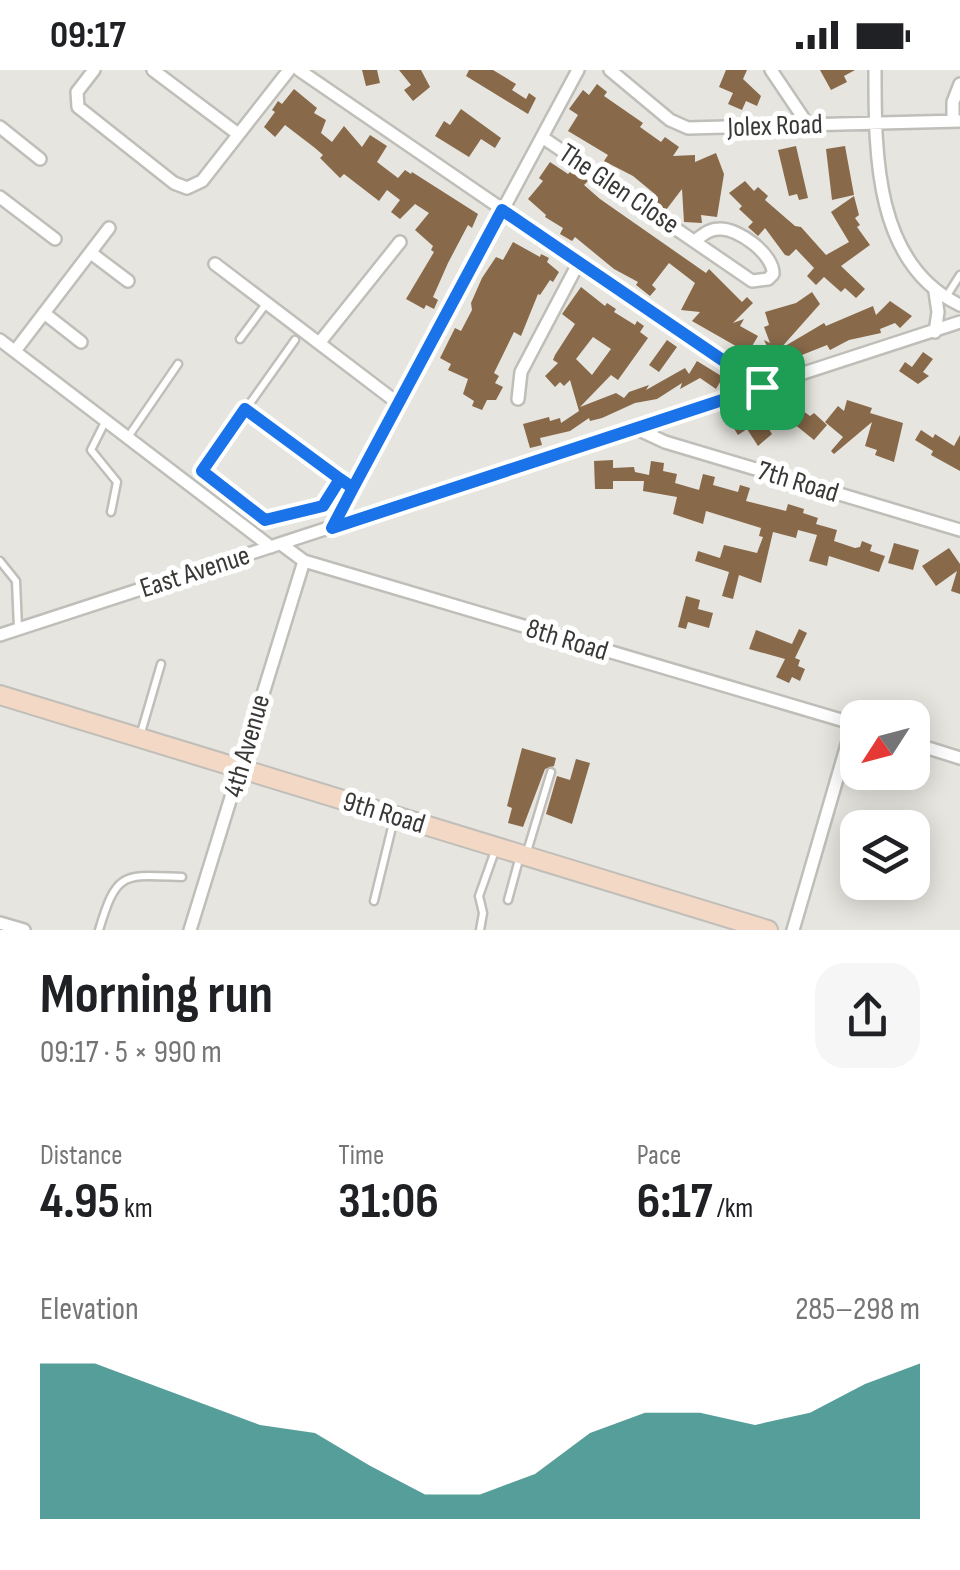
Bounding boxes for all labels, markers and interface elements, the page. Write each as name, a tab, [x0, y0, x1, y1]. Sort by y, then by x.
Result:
text: 09:17	[50, 13, 126, 58]
street label: Jolex Road	[726, 108, 823, 144]
street label: The Glen Close	[553, 137, 685, 241]
pin	[720, 345, 805, 430]
icon: arrive	[735, 360, 790, 415]
street label: 7th Road	[753, 454, 843, 510]
street label: East Avenue	[136, 539, 254, 605]
street label: 8th Road	[522, 612, 612, 668]
street label: 4th Avenue	[217, 691, 277, 801]
north arrow	[840, 700, 930, 790]
map controls	[840, 700, 930, 900]
street label: 9th Road	[339, 785, 429, 841]
button: layers	[840, 810, 930, 900]
text: Morning run	[40, 962, 273, 1029]
button: share	[815, 963, 920, 1068]
text: 09:17 · 5 × 990 m	[40, 1033, 222, 1072]
text: Distance	[40, 1139, 123, 1172]
text: Time	[338, 1139, 384, 1172]
text: Pace	[637, 1139, 681, 1172]
text: 4.95	[40, 1172, 120, 1232]
text: 31:06	[338, 1172, 439, 1232]
text: 6:17	[637, 1172, 712, 1232]
text: km	[120, 1192, 153, 1225]
text: /km	[712, 1192, 753, 1225]
text: Elevation	[40, 1290, 139, 1329]
text: 285–298 m	[795, 1290, 920, 1329]

